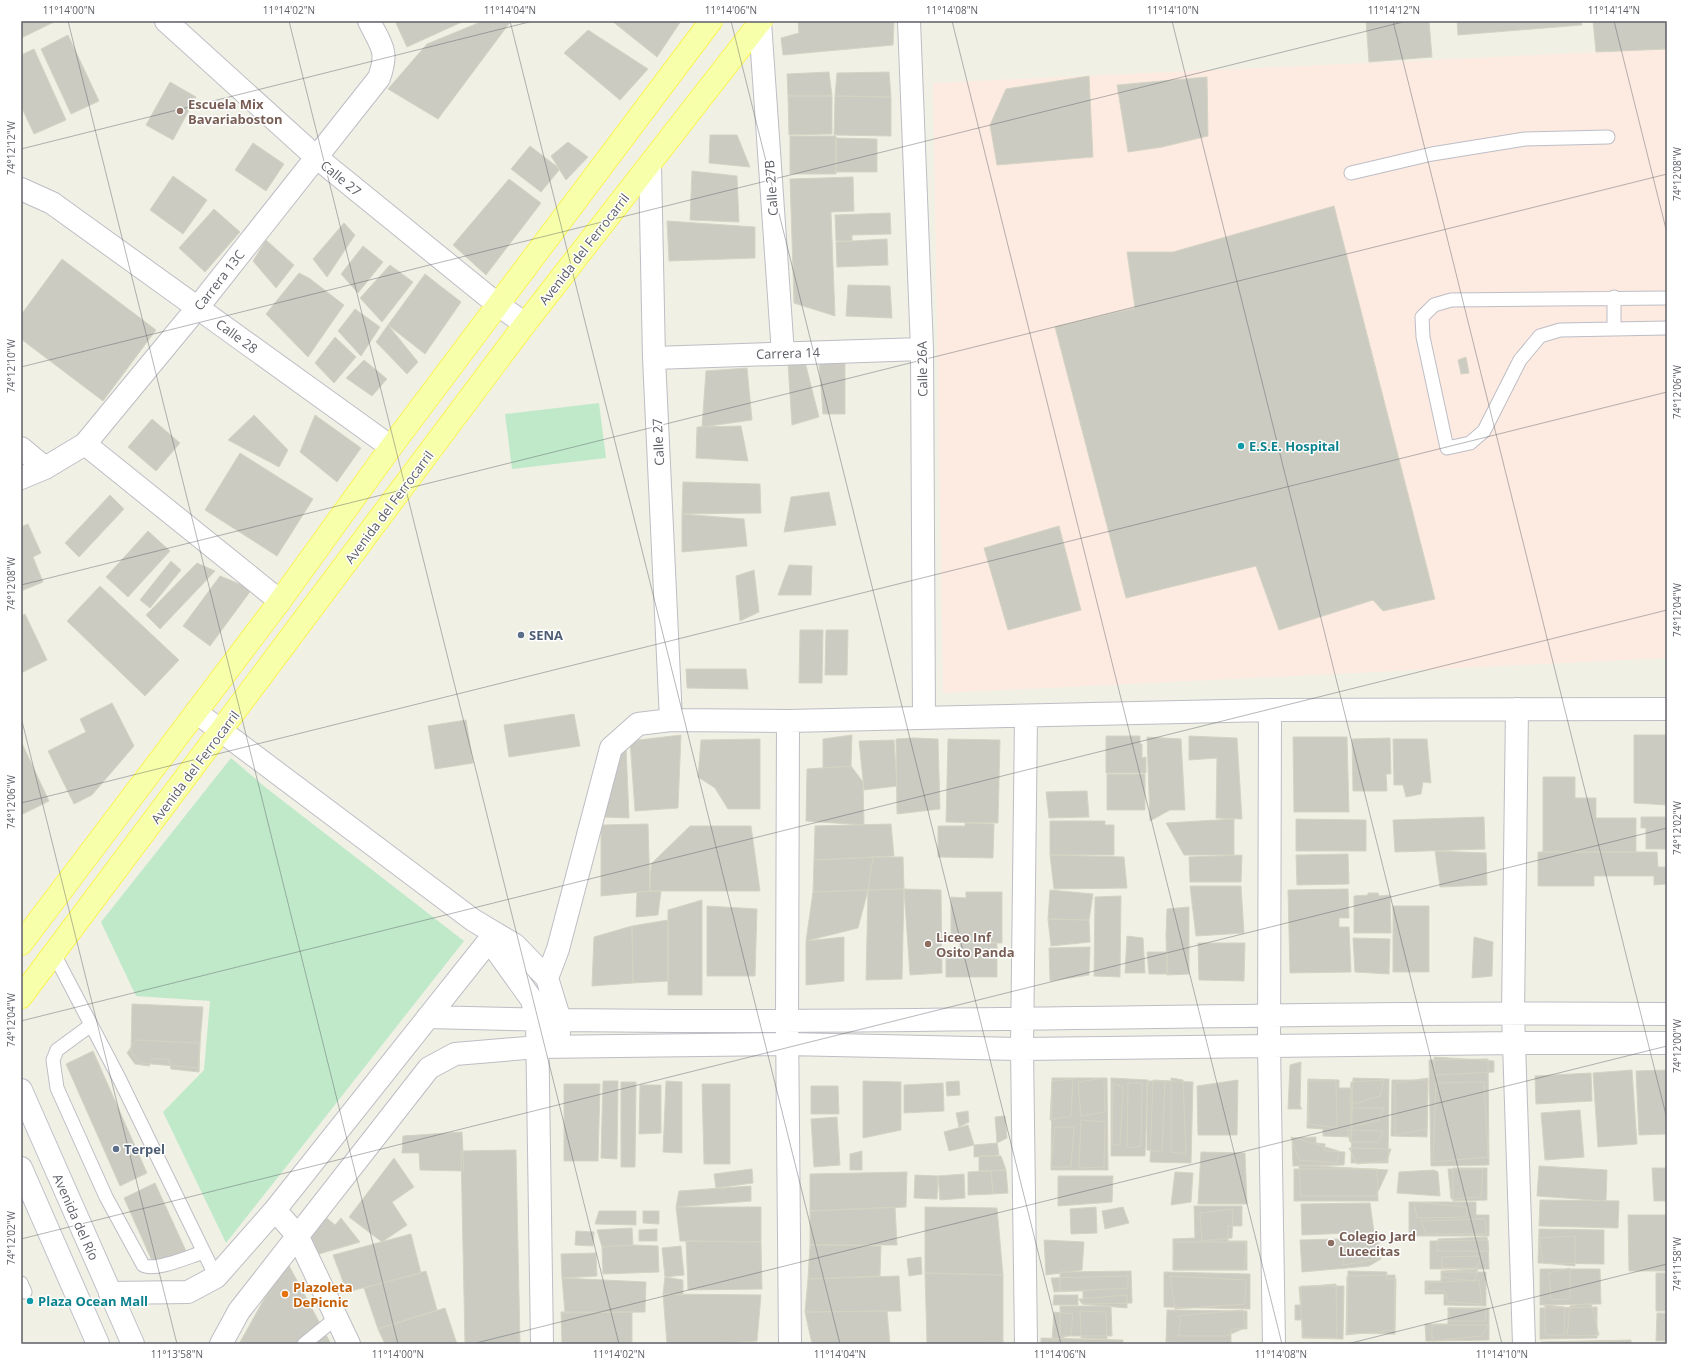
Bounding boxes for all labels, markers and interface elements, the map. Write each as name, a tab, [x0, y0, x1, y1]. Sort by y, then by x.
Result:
text: 11°14'00"N	[43, 3, 95, 17]
text: 11°14'02"N	[263, 3, 315, 17]
text: 11°14'04"N	[484, 3, 536, 17]
text: 11°14'06"N	[705, 3, 757, 17]
text: 11°14'08"N	[926, 3, 978, 17]
text: 11°14'10"N	[1147, 3, 1199, 17]
text: 11°14'12"N	[1368, 3, 1420, 17]
text: 11°14'14"N	[1588, 3, 1640, 17]
place label: Escuela Mix Bavariaboston	[188, 95, 283, 128]
marker: Escuela Mix Bavariaboston	[175, 106, 185, 116]
text: 74°12'12"W	[4, 120, 18, 175]
text: 74°12'08"W	[1670, 146, 1684, 201]
street label: Calle 27	[317, 156, 365, 200]
street label: Calle 27B	[760, 159, 782, 217]
street label: Avenida del Ferrocarril	[535, 190, 633, 308]
street label: Carrera 13C	[190, 246, 248, 314]
street label: Calle 28	[212, 315, 262, 357]
text: 74°12'10"W	[4, 338, 18, 393]
street label: Calle 26A	[913, 340, 931, 397]
street label: Carrera 14	[756, 343, 821, 363]
text: 74°12'06"W	[1670, 364, 1684, 419]
street label: Calle 27	[648, 418, 668, 466]
place label: E.S.E. Hospital	[1249, 437, 1339, 455]
marker: E.S.E. Hospital	[1236, 441, 1246, 451]
street label: Avenida del Ferrocarril	[341, 447, 437, 567]
text: 74°12'08"W	[4, 556, 18, 611]
text: 74°12'04"W	[1670, 582, 1684, 637]
place label: SENA	[529, 626, 563, 644]
marker: SENA	[516, 630, 526, 640]
street label: Avenida del Ferrocarril	[147, 707, 243, 827]
text: 74°12'06"W	[4, 774, 18, 829]
text: 74°12'02"W	[1670, 800, 1684, 855]
place label: Liceo Inf Osito Panda	[936, 928, 1014, 961]
marker: Liceo Inf Osito Panda	[923, 939, 933, 949]
text: 74°12'04"W	[4, 992, 18, 1047]
text: 74°12'00"W	[1670, 1018, 1684, 1073]
place label: Terpel	[124, 1140, 165, 1158]
marker: Terpel	[111, 1144, 121, 1154]
street label: Avenida del Río	[49, 1171, 103, 1263]
text: 74°12'02"W	[4, 1210, 18, 1265]
place label: Colegio Jard Lucecitas	[1339, 1227, 1416, 1260]
text: 74°11'58"W	[1670, 1236, 1684, 1291]
marker: Colegio Jard Lucecitas	[1326, 1238, 1336, 1248]
place label: Plazoleta DePicnic	[293, 1278, 353, 1311]
marker: Plazoleta DePicnic	[280, 1289, 290, 1299]
place label: Plaza Ocean Mall	[38, 1292, 148, 1310]
marker: Plaza Ocean Mall	[25, 1296, 35, 1306]
text: 11°13'58"N	[151, 1347, 203, 1361]
text: 11°14'00"N	[372, 1347, 424, 1361]
text: 11°14'02"N	[593, 1347, 645, 1361]
text: 11°14'04"N	[814, 1347, 866, 1361]
text: 11°14'06"N	[1034, 1347, 1086, 1361]
text: 11°14'08"N	[1255, 1347, 1307, 1361]
text: 11°14'10"N	[1476, 1347, 1528, 1361]

